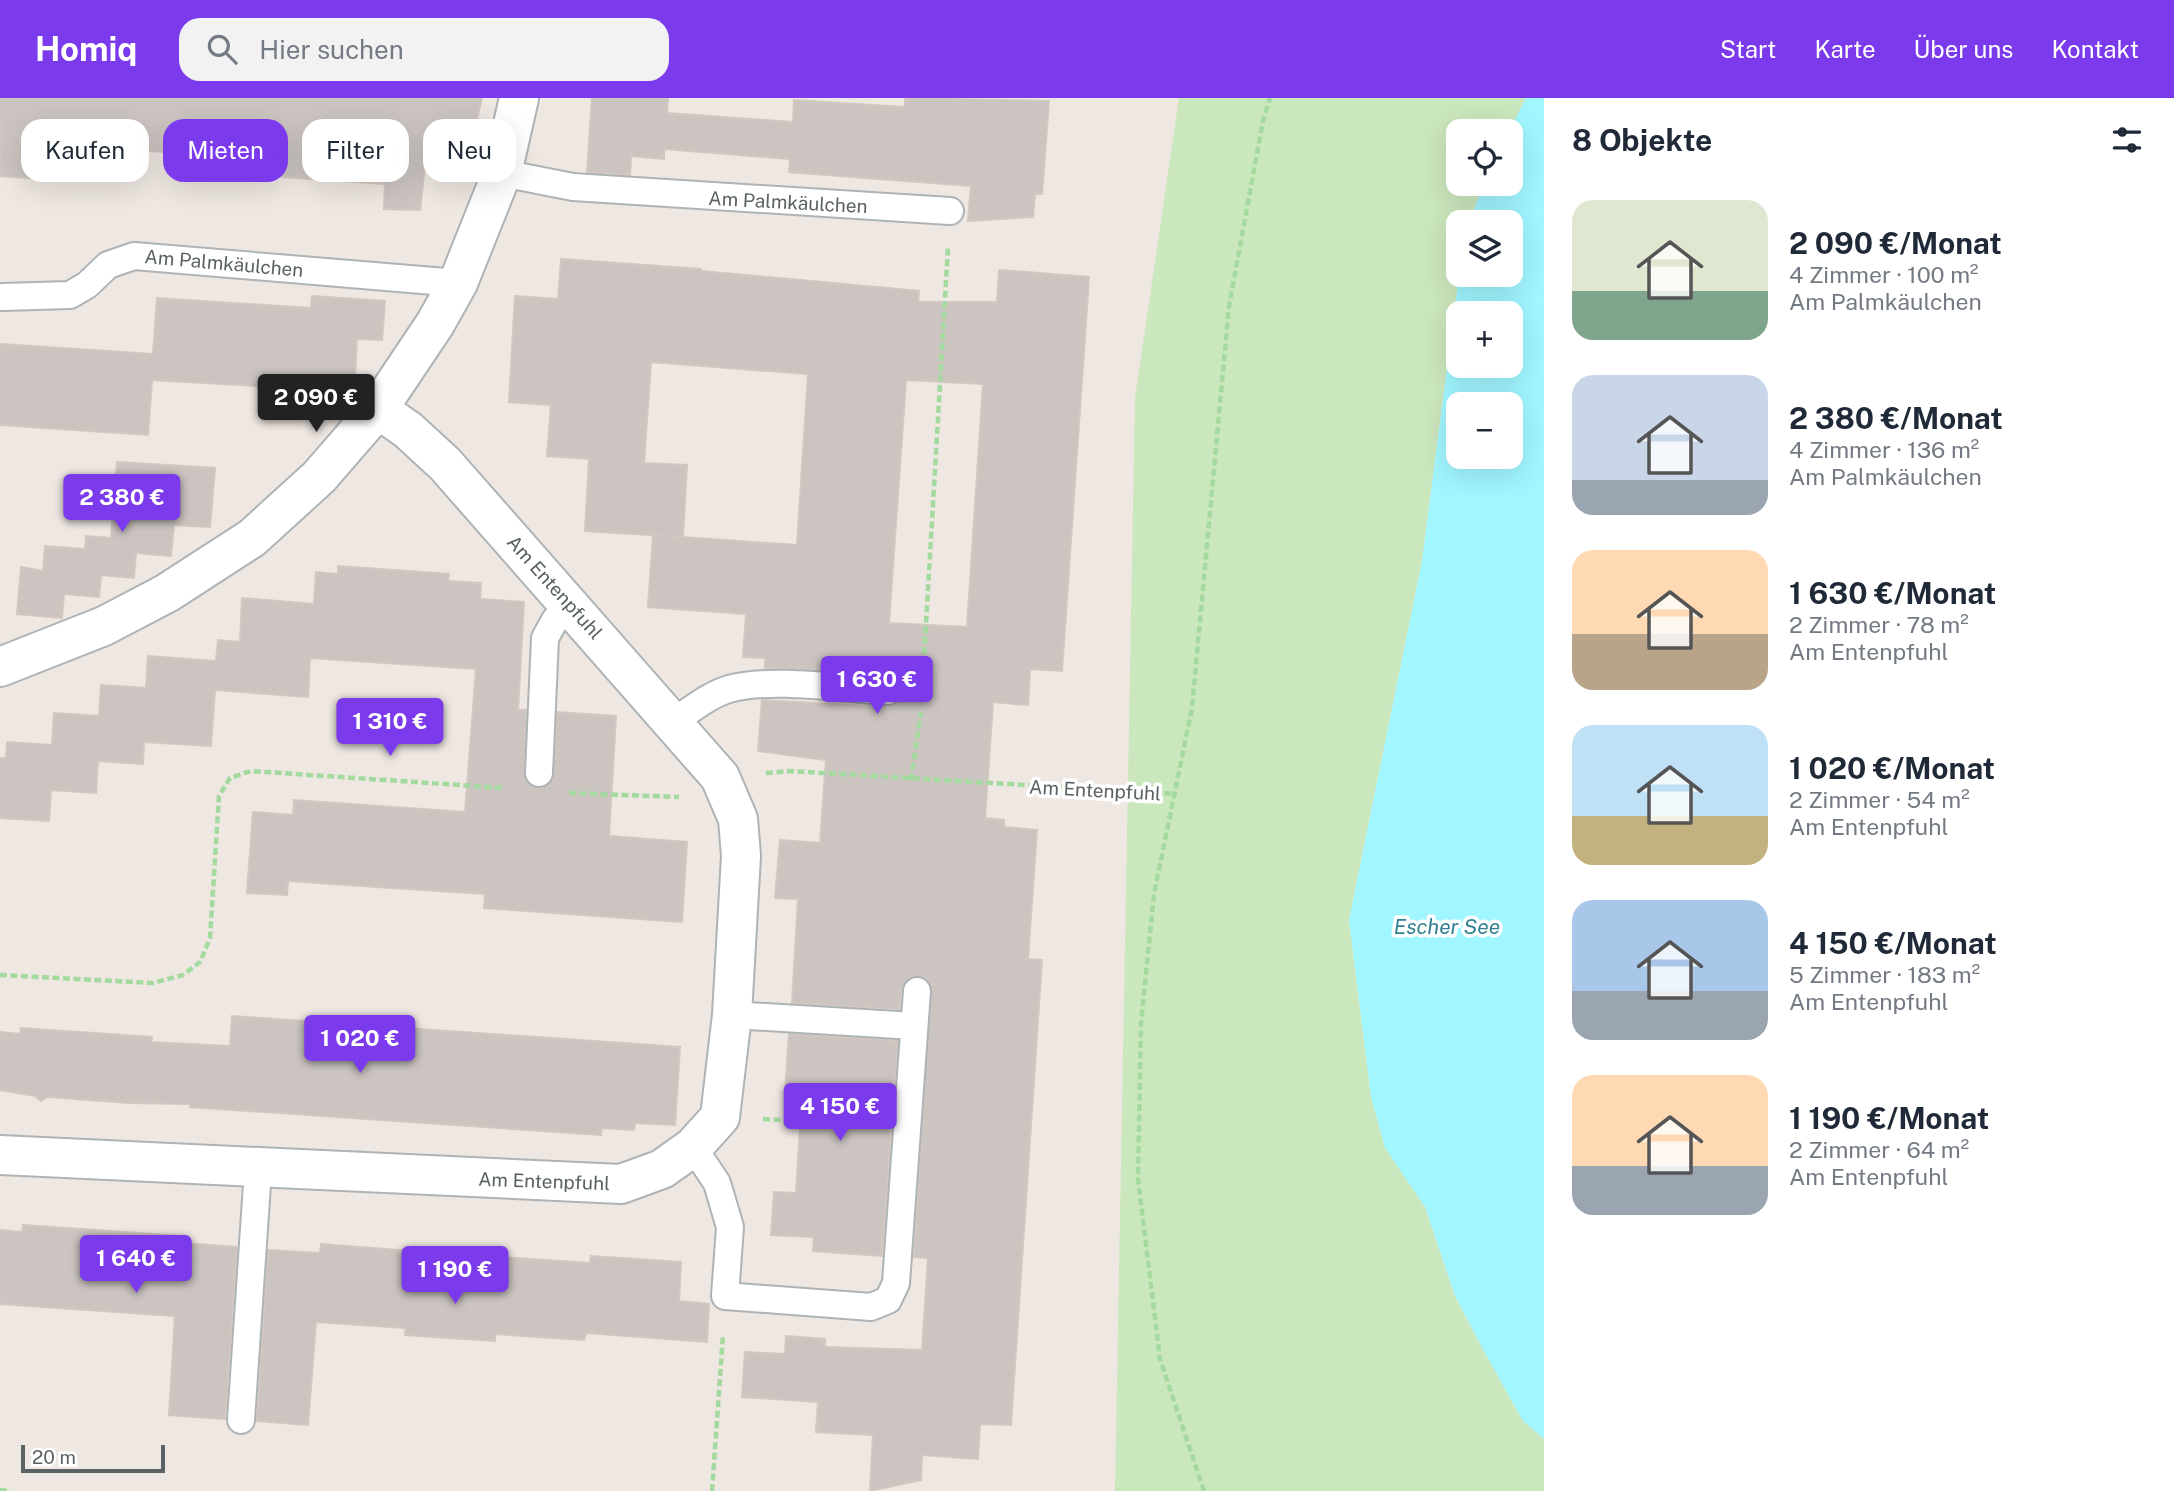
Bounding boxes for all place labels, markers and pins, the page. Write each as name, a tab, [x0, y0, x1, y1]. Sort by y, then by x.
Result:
pin: 2 090 €	[251, 374, 381, 434]
pin: 2 380 €	[57, 474, 187, 534]
pin: 1 630 €	[812, 656, 942, 716]
pin: 1 310 €	[325, 698, 455, 758]
pin: 1 020 €	[295, 1016, 425, 1075]
pin: 4 150 €	[775, 1084, 905, 1143]
pin: 1 640 €	[71, 1236, 201, 1295]
pin: 1 190 €	[390, 1246, 520, 1306]

